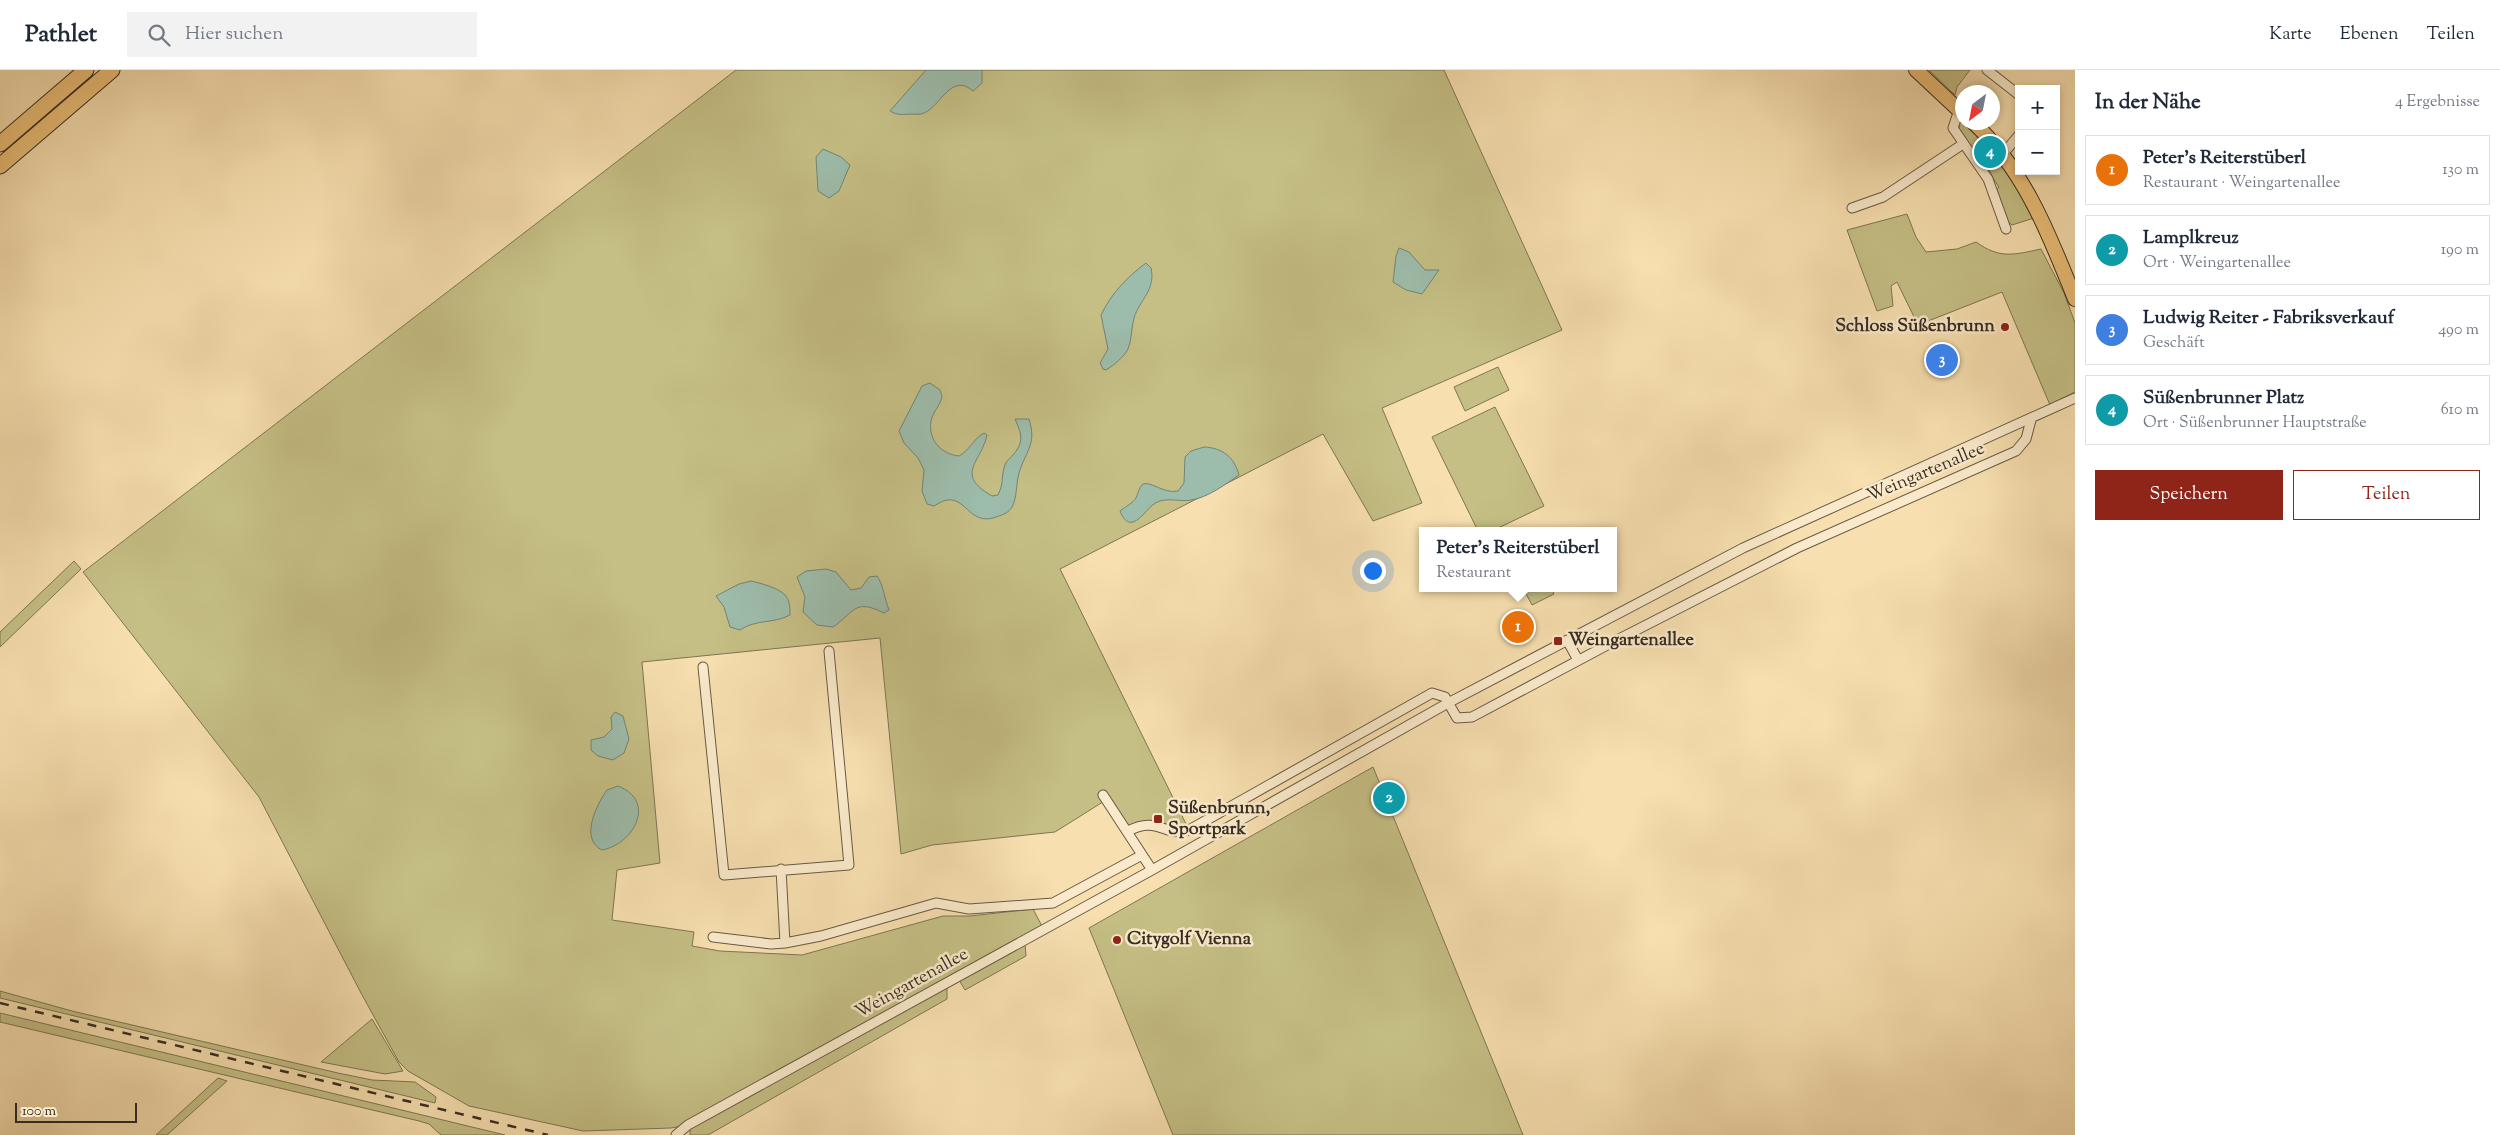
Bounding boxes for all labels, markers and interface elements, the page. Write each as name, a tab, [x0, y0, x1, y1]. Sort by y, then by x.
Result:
search box	[127, 12, 477, 57]
text: Pathlet	[25, 18, 97, 52]
icon: search	[145, 21, 173, 49]
text: Hier suchen	[185, 21, 283, 48]
text: Karte	[2269, 22, 2312, 48]
text: Ebenen	[2340, 22, 2399, 48]
text: Teilen	[2427, 22, 2475, 48]
north arrow	[1955, 85, 2000, 130]
map controls	[2015, 85, 2060, 175]
button: +	[2015, 85, 2060, 130]
text: In der Nähe	[2095, 88, 2201, 118]
text: 4 Ergebnisse	[2395, 91, 2480, 114]
button: −	[2015, 130, 2060, 175]
pin: 4	[1974, 133, 2006, 171]
text: Peter's Reiterstüberl	[2143, 145, 2306, 172]
text: 1	[2109, 159, 2115, 182]
text: 130 m	[2442, 159, 2479, 182]
text: Restaurant · Weingartenallee	[2143, 172, 2341, 195]
text: Lamplkreuz	[2143, 225, 2239, 252]
text: 2	[2108, 239, 2116, 262]
text: 190 m	[2441, 239, 2479, 262]
text: Ort · Weingartenallee	[2143, 252, 2291, 275]
text: Ludwig Reiter - Fabriksverkauf	[2143, 305, 2394, 332]
place label: Schloss Süßenbrunn	[1835, 314, 1995, 340]
text: 3	[2109, 319, 2115, 342]
text: 490 m	[2438, 319, 2479, 342]
marker: Schloss Süßenbrunn	[1999, 321, 2011, 333]
text: Geschäft	[2143, 332, 2205, 355]
pin: 3	[1926, 341, 1958, 379]
text: Süßenbrunner Platz	[2143, 385, 2304, 412]
text: 4	[2108, 399, 2116, 422]
text: 610 m	[2441, 399, 2479, 422]
text: Ort · Süßenbrunner Hauptstraße	[2143, 412, 2367, 435]
street label: Weingartenallee	[1863, 436, 1989, 510]
button: Speichern	[2095, 470, 2283, 520]
button: Teilen	[2293, 470, 2480, 520]
popup	[1419, 527, 1617, 592]
text: Peter's Reiterstüberl	[1436, 535, 1600, 562]
your location	[1360, 558, 1386, 584]
text: Restaurant	[1436, 562, 1511, 585]
pin: 1	[1502, 608, 1534, 646]
place label: Weingartenallee	[1568, 628, 1695, 654]
marker: Weingartenallee	[1552, 635, 1564, 647]
pin: 2	[1373, 779, 1405, 817]
place label: Süßenbrunn, Sportpark	[1168, 796, 1270, 843]
marker: Süßenbrunn, Sportpark	[1152, 813, 1164, 825]
place label: Citygolf Vienna	[1127, 927, 1252, 953]
marker: Citygolf Vienna	[1111, 934, 1123, 946]
street label: Weingartenallee	[851, 942, 973, 1026]
scale bar	[15, 1100, 138, 1123]
text: 100 m	[22, 1102, 56, 1122]

